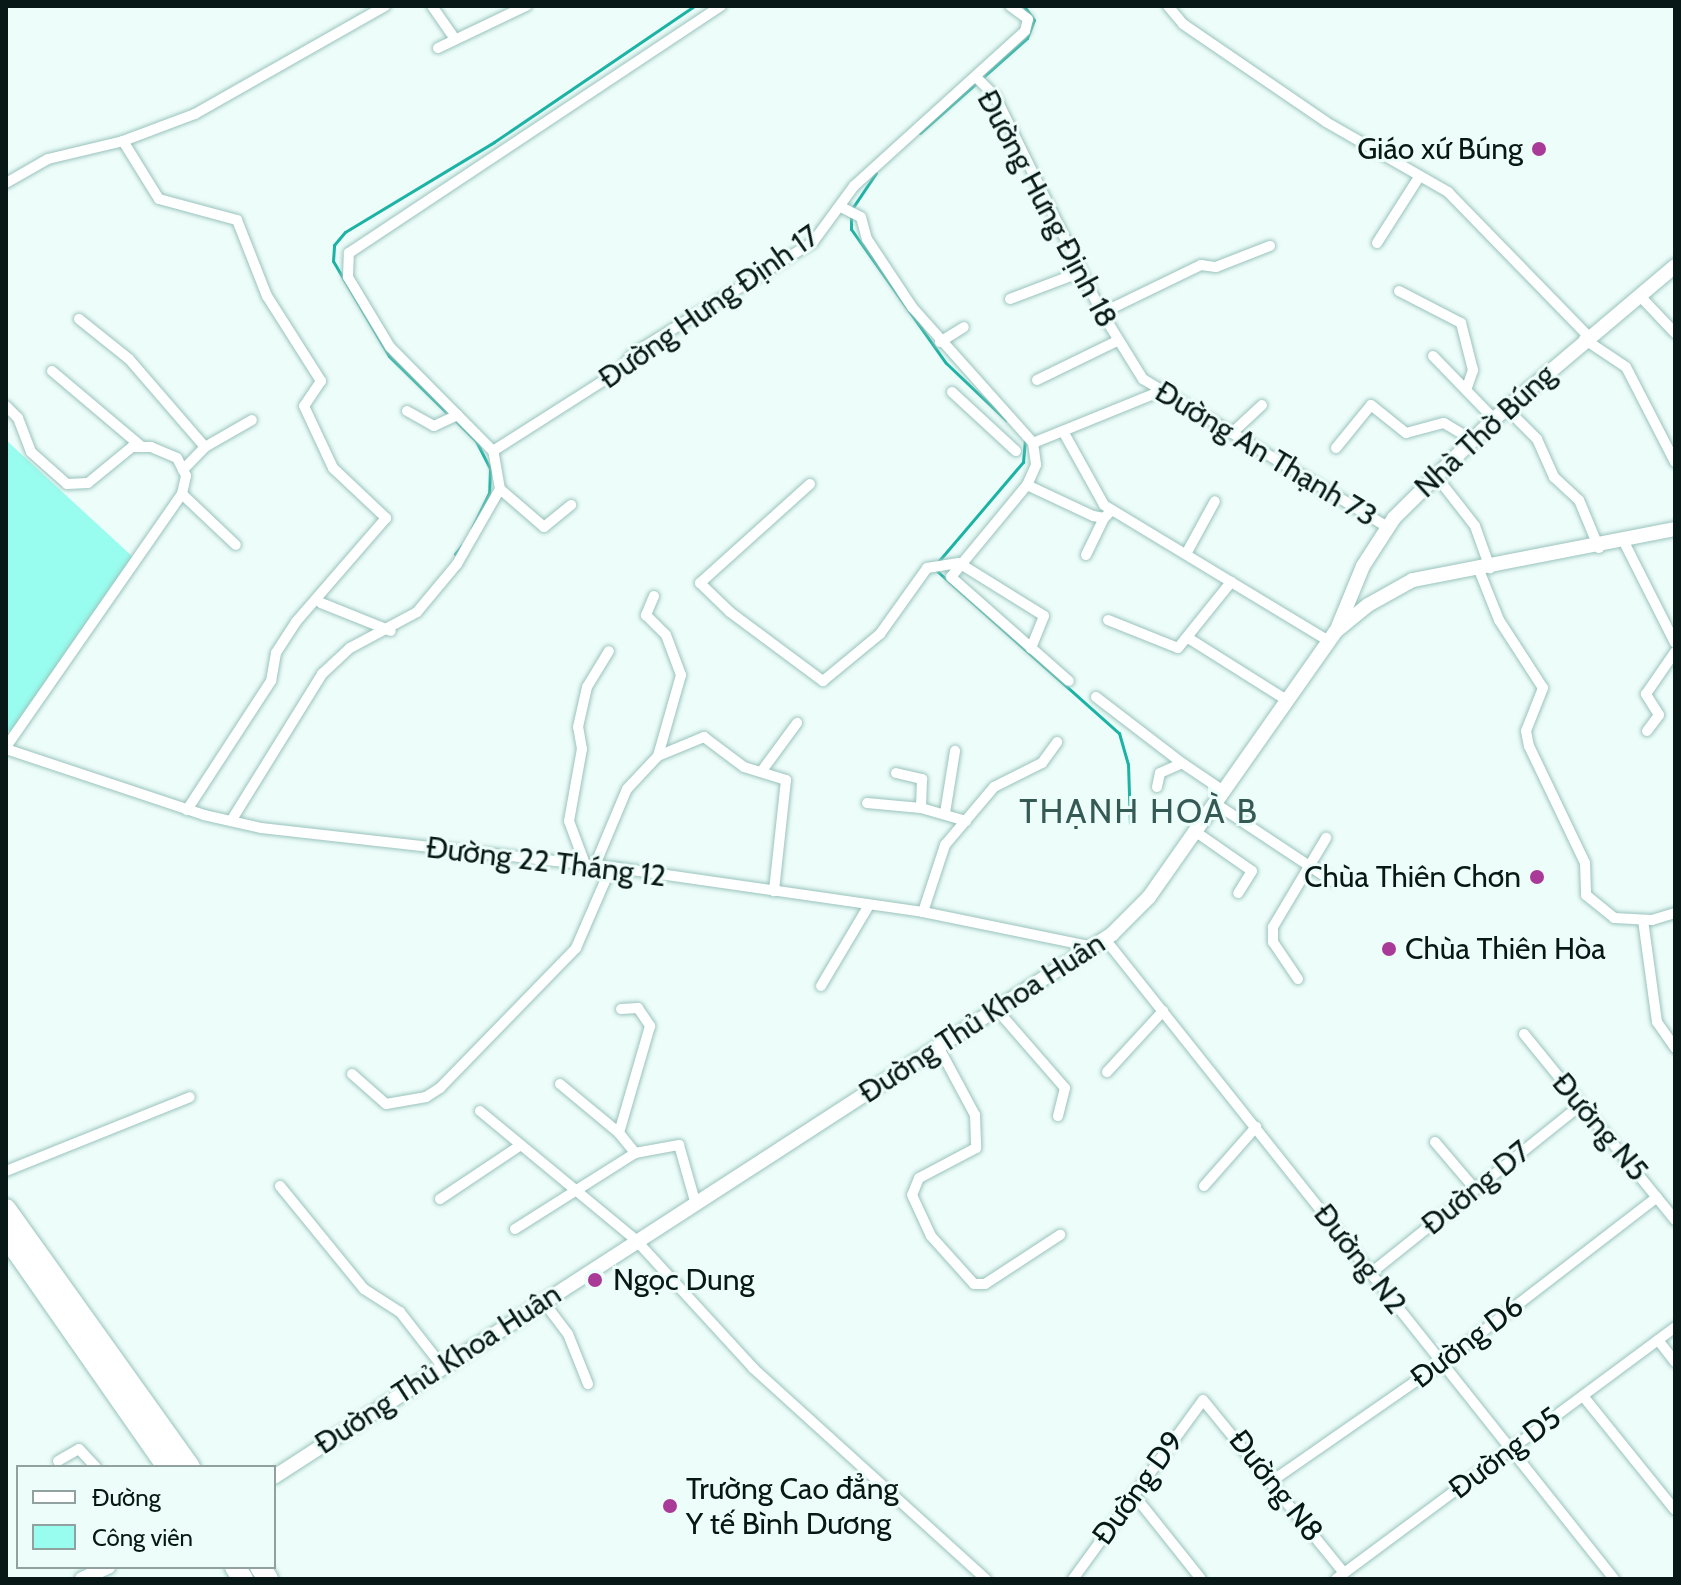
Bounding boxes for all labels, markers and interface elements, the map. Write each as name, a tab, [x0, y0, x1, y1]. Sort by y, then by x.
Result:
street label: Đường Hưng Định 18	[969, 84, 1125, 334]
place label: Giáo xứ Búng	[1357, 131, 1523, 167]
marker: Giáo xứ Búng	[1530, 140, 1548, 158]
street label: Đường Hưng Định 17	[592, 218, 826, 396]
street label: Nhà Thờ Búng	[1407, 357, 1563, 505]
street label: Đường An Thạnh 73	[1149, 374, 1383, 534]
district label: THẠNH HOÀ B	[1019, 792, 1259, 832]
street label: Đường 22 Tháng 12	[424, 829, 668, 895]
place label: Chùa Thiên Chơn	[1304, 859, 1521, 895]
marker: Chùa Thiên Chơn	[1528, 868, 1546, 886]
street label: Đường Thủ Khoa Huân	[852, 925, 1112, 1111]
place label: Chùa Thiên Hòa	[1405, 931, 1606, 967]
marker: Chùa Thiên Hòa	[1380, 940, 1398, 958]
street label: Đường N5	[1544, 1066, 1656, 1188]
street label: Đường D7	[1415, 1133, 1537, 1243]
street label: Đường N2	[1306, 1197, 1414, 1321]
place label: Ngọc Dung	[613, 1262, 755, 1298]
marker: Ngọc Dung	[584, 1269, 606, 1291]
street label: Đường Thủ Khoa Huân	[308, 1276, 568, 1462]
street label: Đường D6	[1404, 1288, 1530, 1396]
street label: Đường D5	[1442, 1399, 1568, 1507]
street label: Đường N8	[1221, 1423, 1331, 1549]
street label: Đường D9	[1085, 1424, 1191, 1552]
legend	[16, 1465, 276, 1569]
place label: Trường Cao đẳng Y tế Bình Dương	[686, 1471, 898, 1542]
text: Đường	[92, 1483, 161, 1512]
marker: Trường Cao đẳng Y tế Bình Dương	[661, 1497, 679, 1515]
text: Công viên	[92, 1523, 193, 1552]

